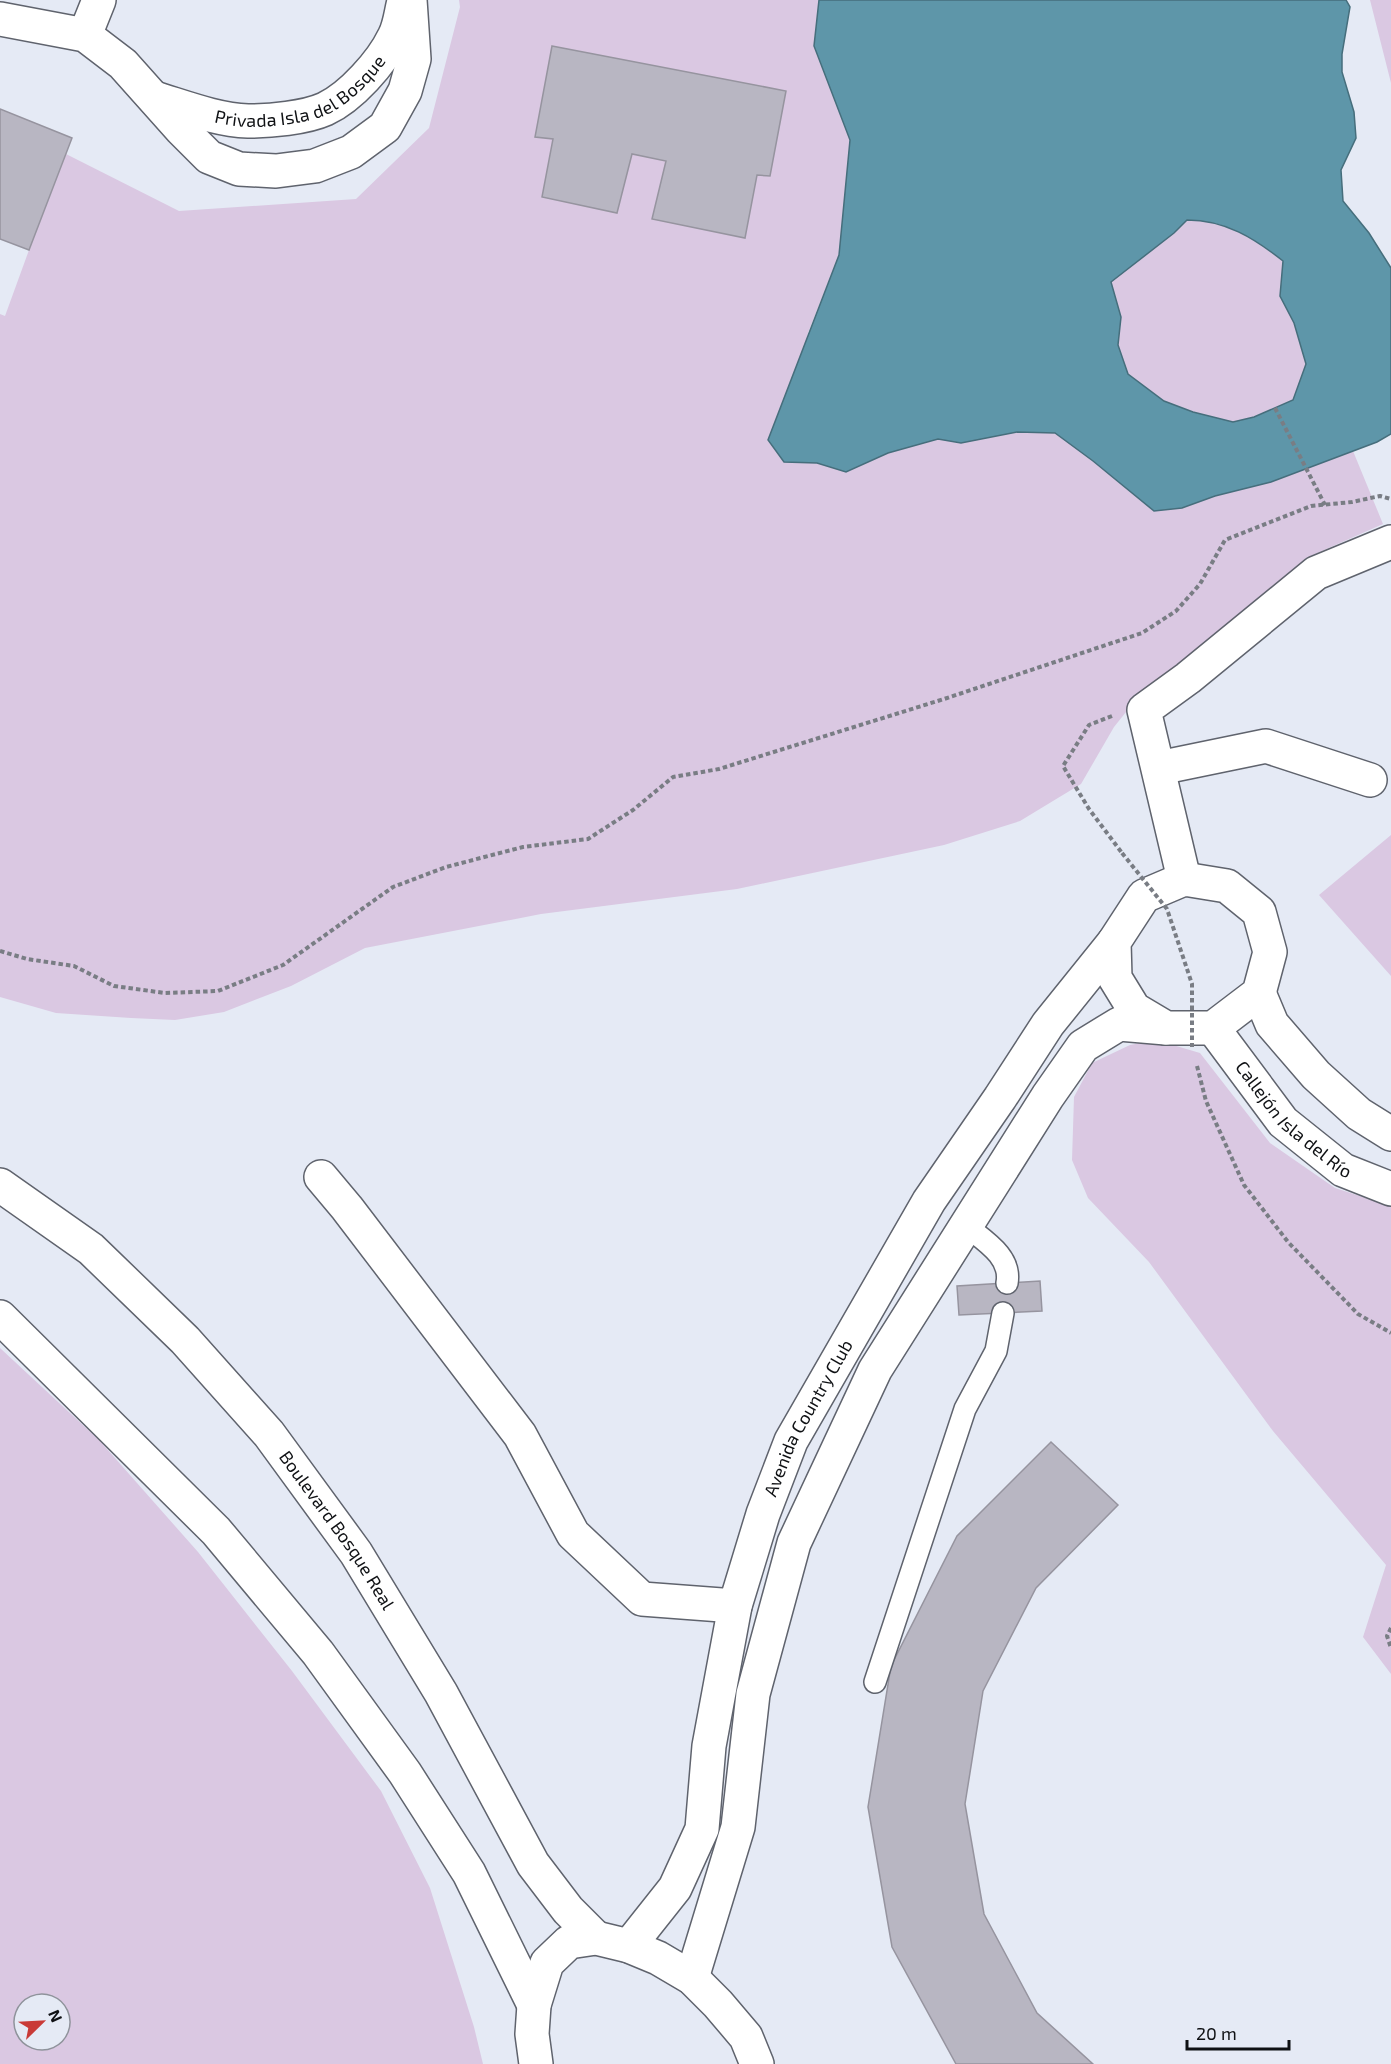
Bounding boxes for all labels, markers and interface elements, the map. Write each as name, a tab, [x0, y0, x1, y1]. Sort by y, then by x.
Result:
street label: Privada Isla del Bosque	[213, 50, 389, 131]
street label: Callejón Isla del Río	[1231, 1056, 1355, 1182]
street label: Avenida Country Club	[759, 1335, 857, 1500]
street label: Boulevard Bosque Real	[275, 1446, 400, 1614]
north arrow	[12, 1992, 72, 2052]
text: N	[45, 2007, 67, 2025]
scale bar	[1187, 2013, 1289, 2051]
text: 20 m	[1196, 2022, 1237, 2044]

